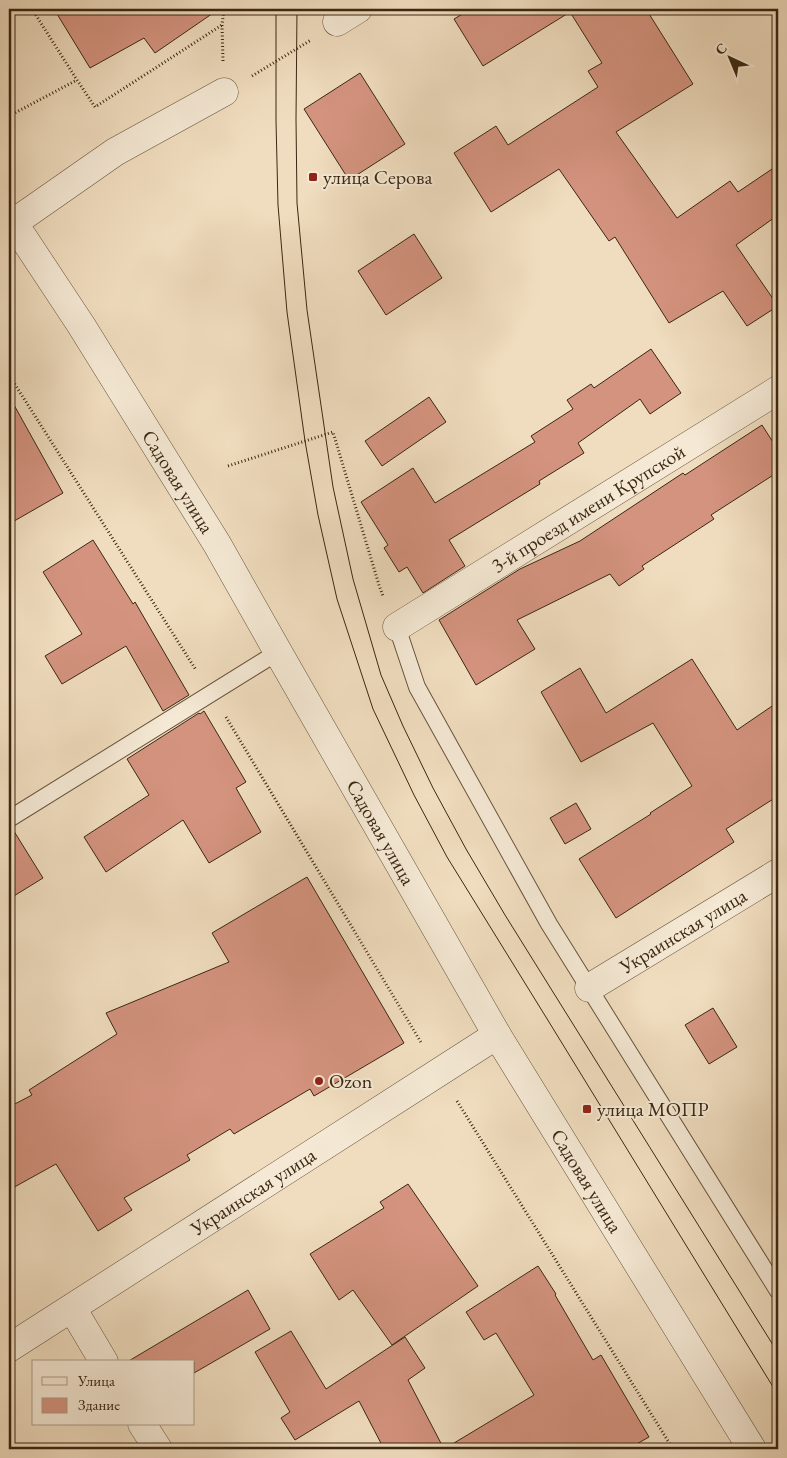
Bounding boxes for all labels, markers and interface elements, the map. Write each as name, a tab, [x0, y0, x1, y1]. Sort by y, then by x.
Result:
north arrow	[704, 32, 754, 82]
text: С	[711, 39, 731, 59]
place label: улица Серова	[323, 164, 432, 190]
marker: улица Серова	[307, 171, 319, 183]
street label: Садовая улица	[136, 425, 220, 538]
street label: 3-й проезд имени Крупской	[486, 438, 690, 578]
street label: Садовая улица	[341, 775, 421, 890]
street label: Украинская улица	[614, 882, 751, 980]
place label: Ozon	[329, 1068, 373, 1094]
marker: Ozon	[313, 1075, 325, 1087]
place label: улица МОПР	[597, 1096, 709, 1122]
marker: улица МОПР	[581, 1103, 593, 1115]
street label: Садовая улица	[545, 1124, 629, 1238]
street label: Украинская улица	[185, 1142, 321, 1242]
legend	[32, 1360, 195, 1426]
text: Улица	[77, 1371, 115, 1390]
text: Здание	[78, 1395, 120, 1414]

